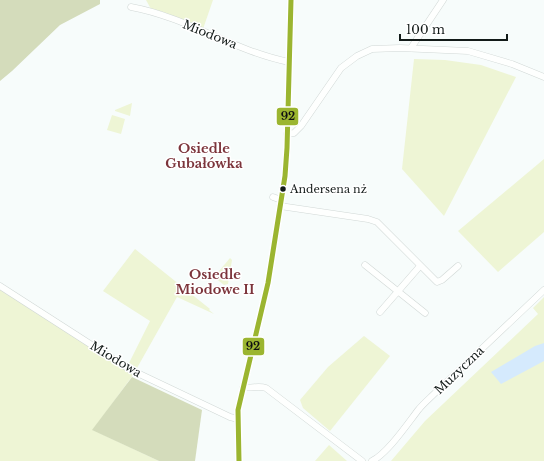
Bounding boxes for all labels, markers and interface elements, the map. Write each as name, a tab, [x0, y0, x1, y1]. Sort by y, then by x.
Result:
street label: Miodowa	[181, 16, 240, 52]
scale bar	[400, 16, 507, 42]
text: 100 m	[406, 22, 445, 37]
line badge: 92	[276, 107, 299, 126]
text: 92	[281, 109, 295, 123]
district label: Osiedle Gubałówka	[165, 140, 243, 172]
place label: Andersena nż	[289, 182, 367, 196]
marker: Andersena nż	[278, 184, 288, 194]
district label: Osiedle Miodowe II	[175, 266, 255, 298]
line badge: 92	[242, 337, 265, 356]
street label: Miodowa	[88, 338, 145, 380]
text: 92	[246, 339, 260, 353]
street label: Muzyczna	[431, 342, 487, 397]

